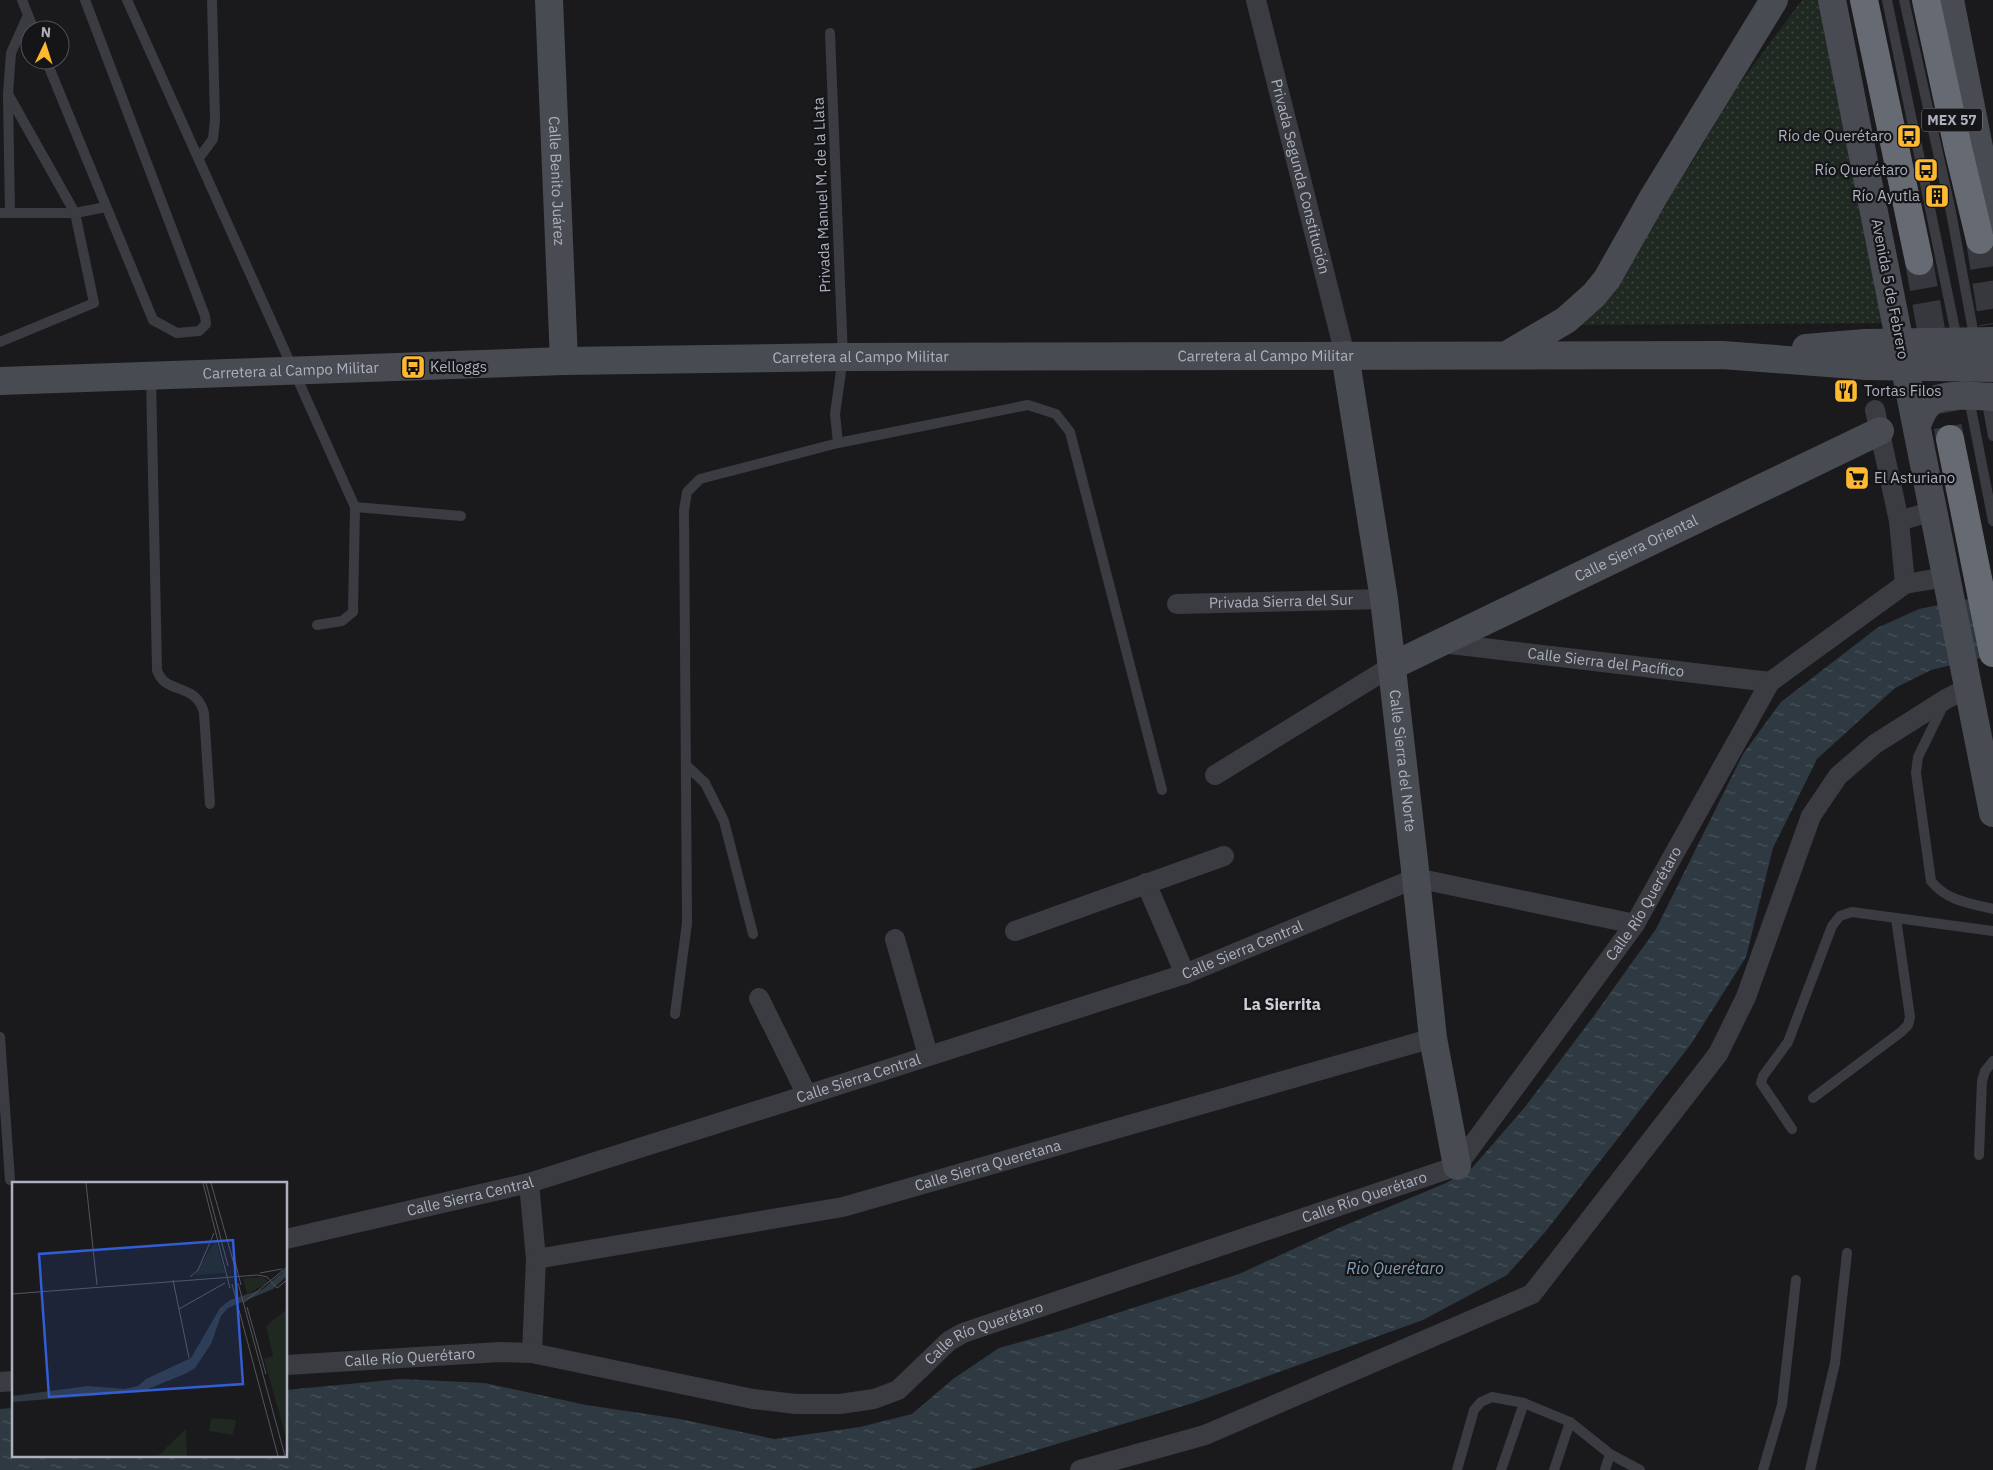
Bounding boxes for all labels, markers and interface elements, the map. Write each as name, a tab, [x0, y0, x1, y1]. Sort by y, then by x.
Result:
north arrow	[20, 20, 70, 70]
text: N	[40, 23, 52, 41]
street label: Privada Segunda Constitución	[1267, 77, 1334, 276]
street label: Privada Manuel M. de la Llata	[809, 97, 834, 293]
road number: MEX 57	[1922, 108, 1982, 132]
street label: Calle Benito Juárez	[545, 116, 569, 246]
bus stop icon: Río de Querétaro	[1896, 123, 1922, 149]
place label: Río de Querétaro	[1778, 126, 1892, 145]
bus stop icon: Río Querétaro	[1913, 157, 1939, 183]
place label: Río Querétaro	[1815, 160, 1908, 179]
building icon: Río Ayutla	[1924, 183, 1950, 209]
place label: Río Ayutla	[1852, 186, 1920, 205]
street label: Avenida 5 de Febrero	[1868, 217, 1913, 361]
street label: Carretera al Campo Militar	[1177, 346, 1354, 365]
street label: Carretera al Campo Militar	[772, 347, 949, 367]
bus stop icon: Kelloggs	[400, 354, 426, 380]
place label: Kelloggs	[430, 357, 487, 376]
street label: Carretera al Campo Militar	[202, 358, 380, 383]
restaurant icon: Tortas Filos	[1833, 378, 1859, 404]
place label: Tortas Filos	[1864, 381, 1942, 400]
supermarket icon: El Asturiano	[1844, 465, 1870, 491]
place label: El Asturiano	[1874, 468, 1955, 487]
street label: Calle Sierra Oriental	[1571, 510, 1701, 586]
street label: Privada Sierra del Sur	[1209, 590, 1354, 612]
street label: Calle Sierra del Pacífico	[1526, 643, 1685, 681]
street label: Calle Sierra del Norte	[1385, 689, 1421, 833]
street label: Calle Río Querétaro	[1601, 843, 1685, 964]
street label: Calle Sierra Central	[1179, 916, 1306, 983]
district label: La Sierrita	[1243, 994, 1321, 1014]
street label: Calle Sierra Central	[794, 1049, 923, 1107]
street label: Calle Sierra Queretana	[912, 1135, 1063, 1195]
street label: Calle Río Querétaro	[1299, 1167, 1429, 1227]
street label: Calle Sierra Central	[405, 1172, 536, 1220]
inset map	[12, 1182, 288, 1458]
water label: Rio Querétaro	[1346, 1258, 1444, 1278]
street label: Calle Río Querétaro	[920, 1297, 1046, 1369]
street label: Calle Río Querétaro	[344, 1344, 476, 1370]

